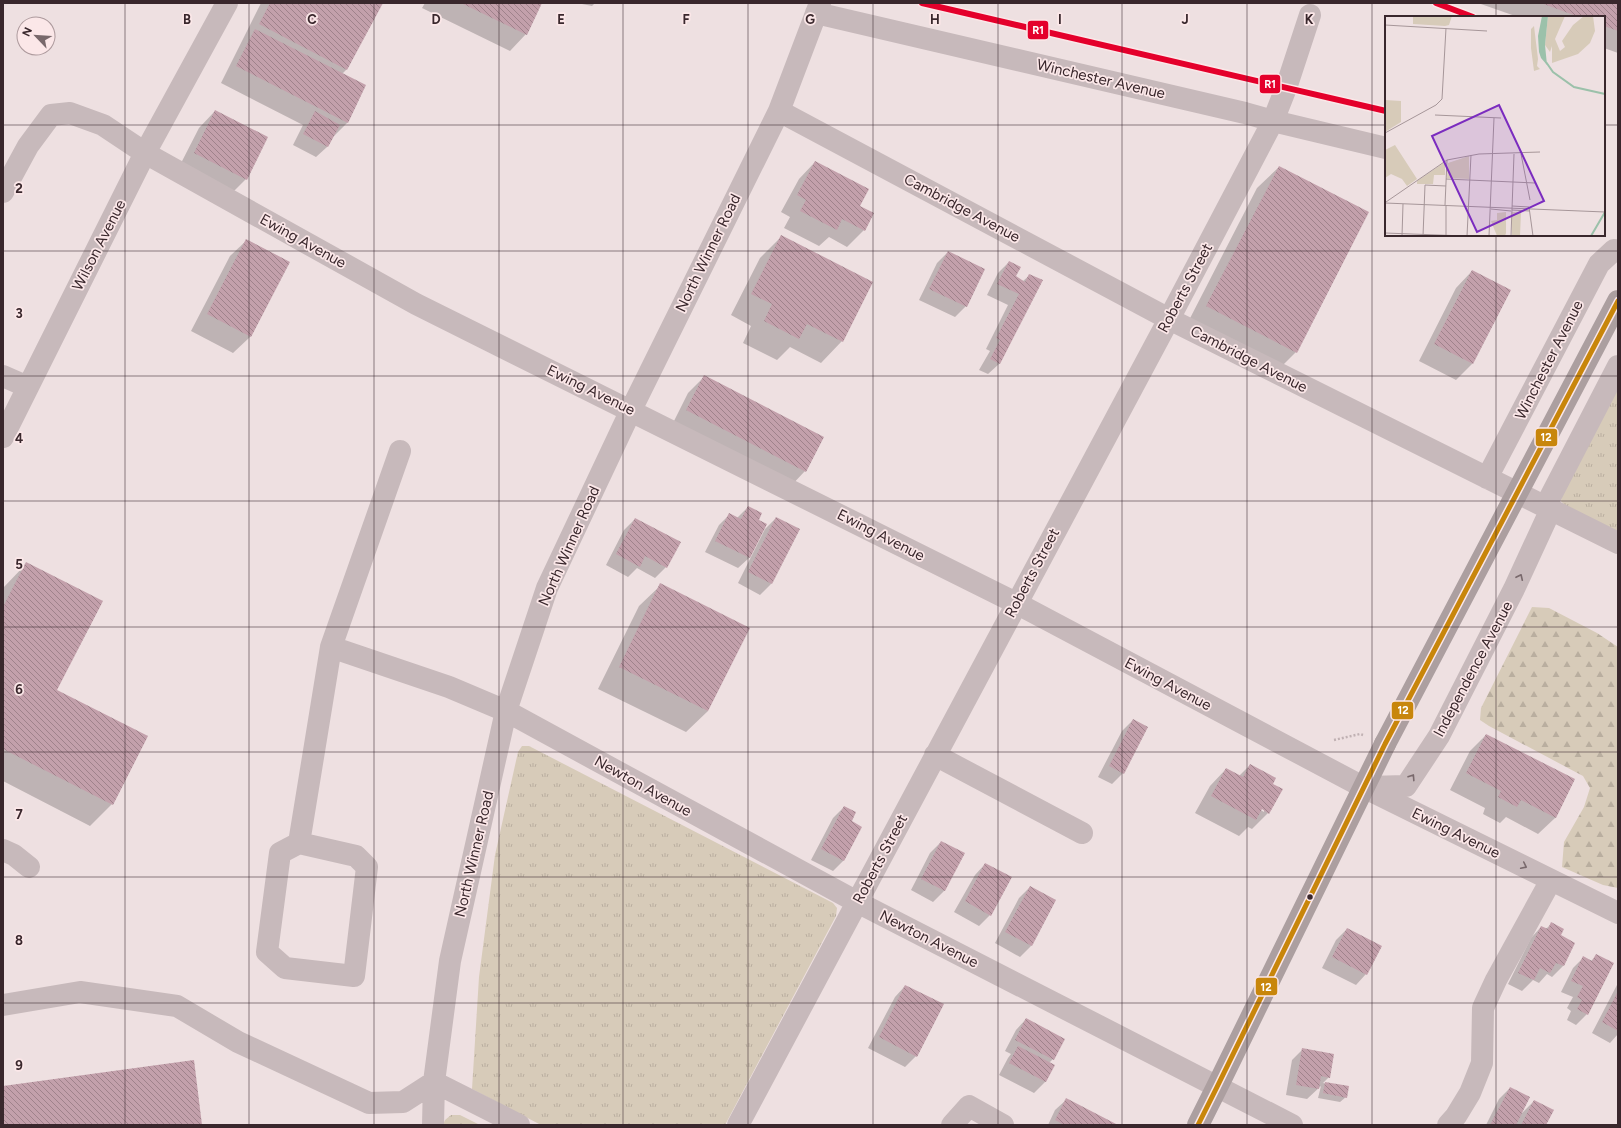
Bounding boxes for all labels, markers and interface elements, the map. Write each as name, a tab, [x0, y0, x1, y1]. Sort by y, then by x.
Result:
text: B	[183, 12, 191, 27]
text: C	[307, 12, 317, 27]
text: D	[431, 12, 441, 27]
text: E	[557, 12, 565, 27]
text: F	[682, 12, 690, 27]
text: G	[805, 12, 815, 27]
text: H	[930, 12, 940, 27]
text: I	[1058, 12, 1062, 27]
text: J	[1181, 12, 1189, 27]
text: K	[1305, 12, 1314, 27]
north arrow	[16, 16, 56, 56]
inset map	[1385, 16, 1605, 236]
line badge: R1	[1027, 20, 1049, 40]
text: R1	[1032, 24, 1044, 37]
text: N	[20, 25, 35, 39]
street label: Winchester Avenue	[1035, 55, 1167, 103]
line badge: R1	[1259, 74, 1281, 94]
text: R1	[1264, 78, 1276, 91]
street label: Cambridge Avenue	[901, 170, 1023, 246]
text: 2	[15, 181, 23, 196]
street label: North Winner Road	[672, 191, 744, 315]
street label: Wilson Avenue	[68, 197, 130, 293]
street label: Ewing Avenue	[257, 210, 349, 272]
street label: Roberts Street	[1154, 240, 1216, 336]
street label: Winchester Avenue	[1511, 297, 1587, 423]
text: 3	[15, 306, 23, 321]
street label: Cambridge Avenue	[1188, 322, 1310, 396]
street label: Ewing Avenue	[544, 361, 638, 419]
line badge: 12	[1535, 428, 1558, 447]
text: 4	[15, 431, 23, 446]
text: 12	[1540, 431, 1552, 444]
street label: North Winner Road	[534, 483, 604, 609]
street label: Ewing Avenue	[834, 505, 928, 565]
street label: Roberts Street	[1001, 525, 1063, 621]
text: 5	[15, 557, 23, 572]
one-way arrow	[1515, 573, 1523, 581]
street label: Independence Avenue	[1430, 598, 1516, 740]
street label: Ewing Avenue	[1122, 654, 1214, 714]
text: 6	[15, 682, 23, 697]
line badge: 12	[1391, 701, 1414, 720]
text: 12	[1397, 704, 1409, 717]
street label: Newton Avenue	[591, 752, 695, 820]
one-way arrow	[1407, 774, 1415, 781]
street label: North Winner Road	[451, 789, 497, 919]
street label: Ewing Avenue	[1409, 804, 1503, 862]
text: 7	[15, 807, 23, 822]
street label: Roberts Street	[849, 811, 911, 907]
one-way arrow	[1520, 861, 1527, 869]
unlabelled marker	[1305, 892, 1315, 902]
street label: Newton Avenue	[877, 906, 981, 972]
text: 8	[15, 933, 23, 948]
line badge: 12	[1255, 977, 1278, 996]
text: 12	[1260, 981, 1272, 994]
text: 9	[15, 1058, 23, 1073]

